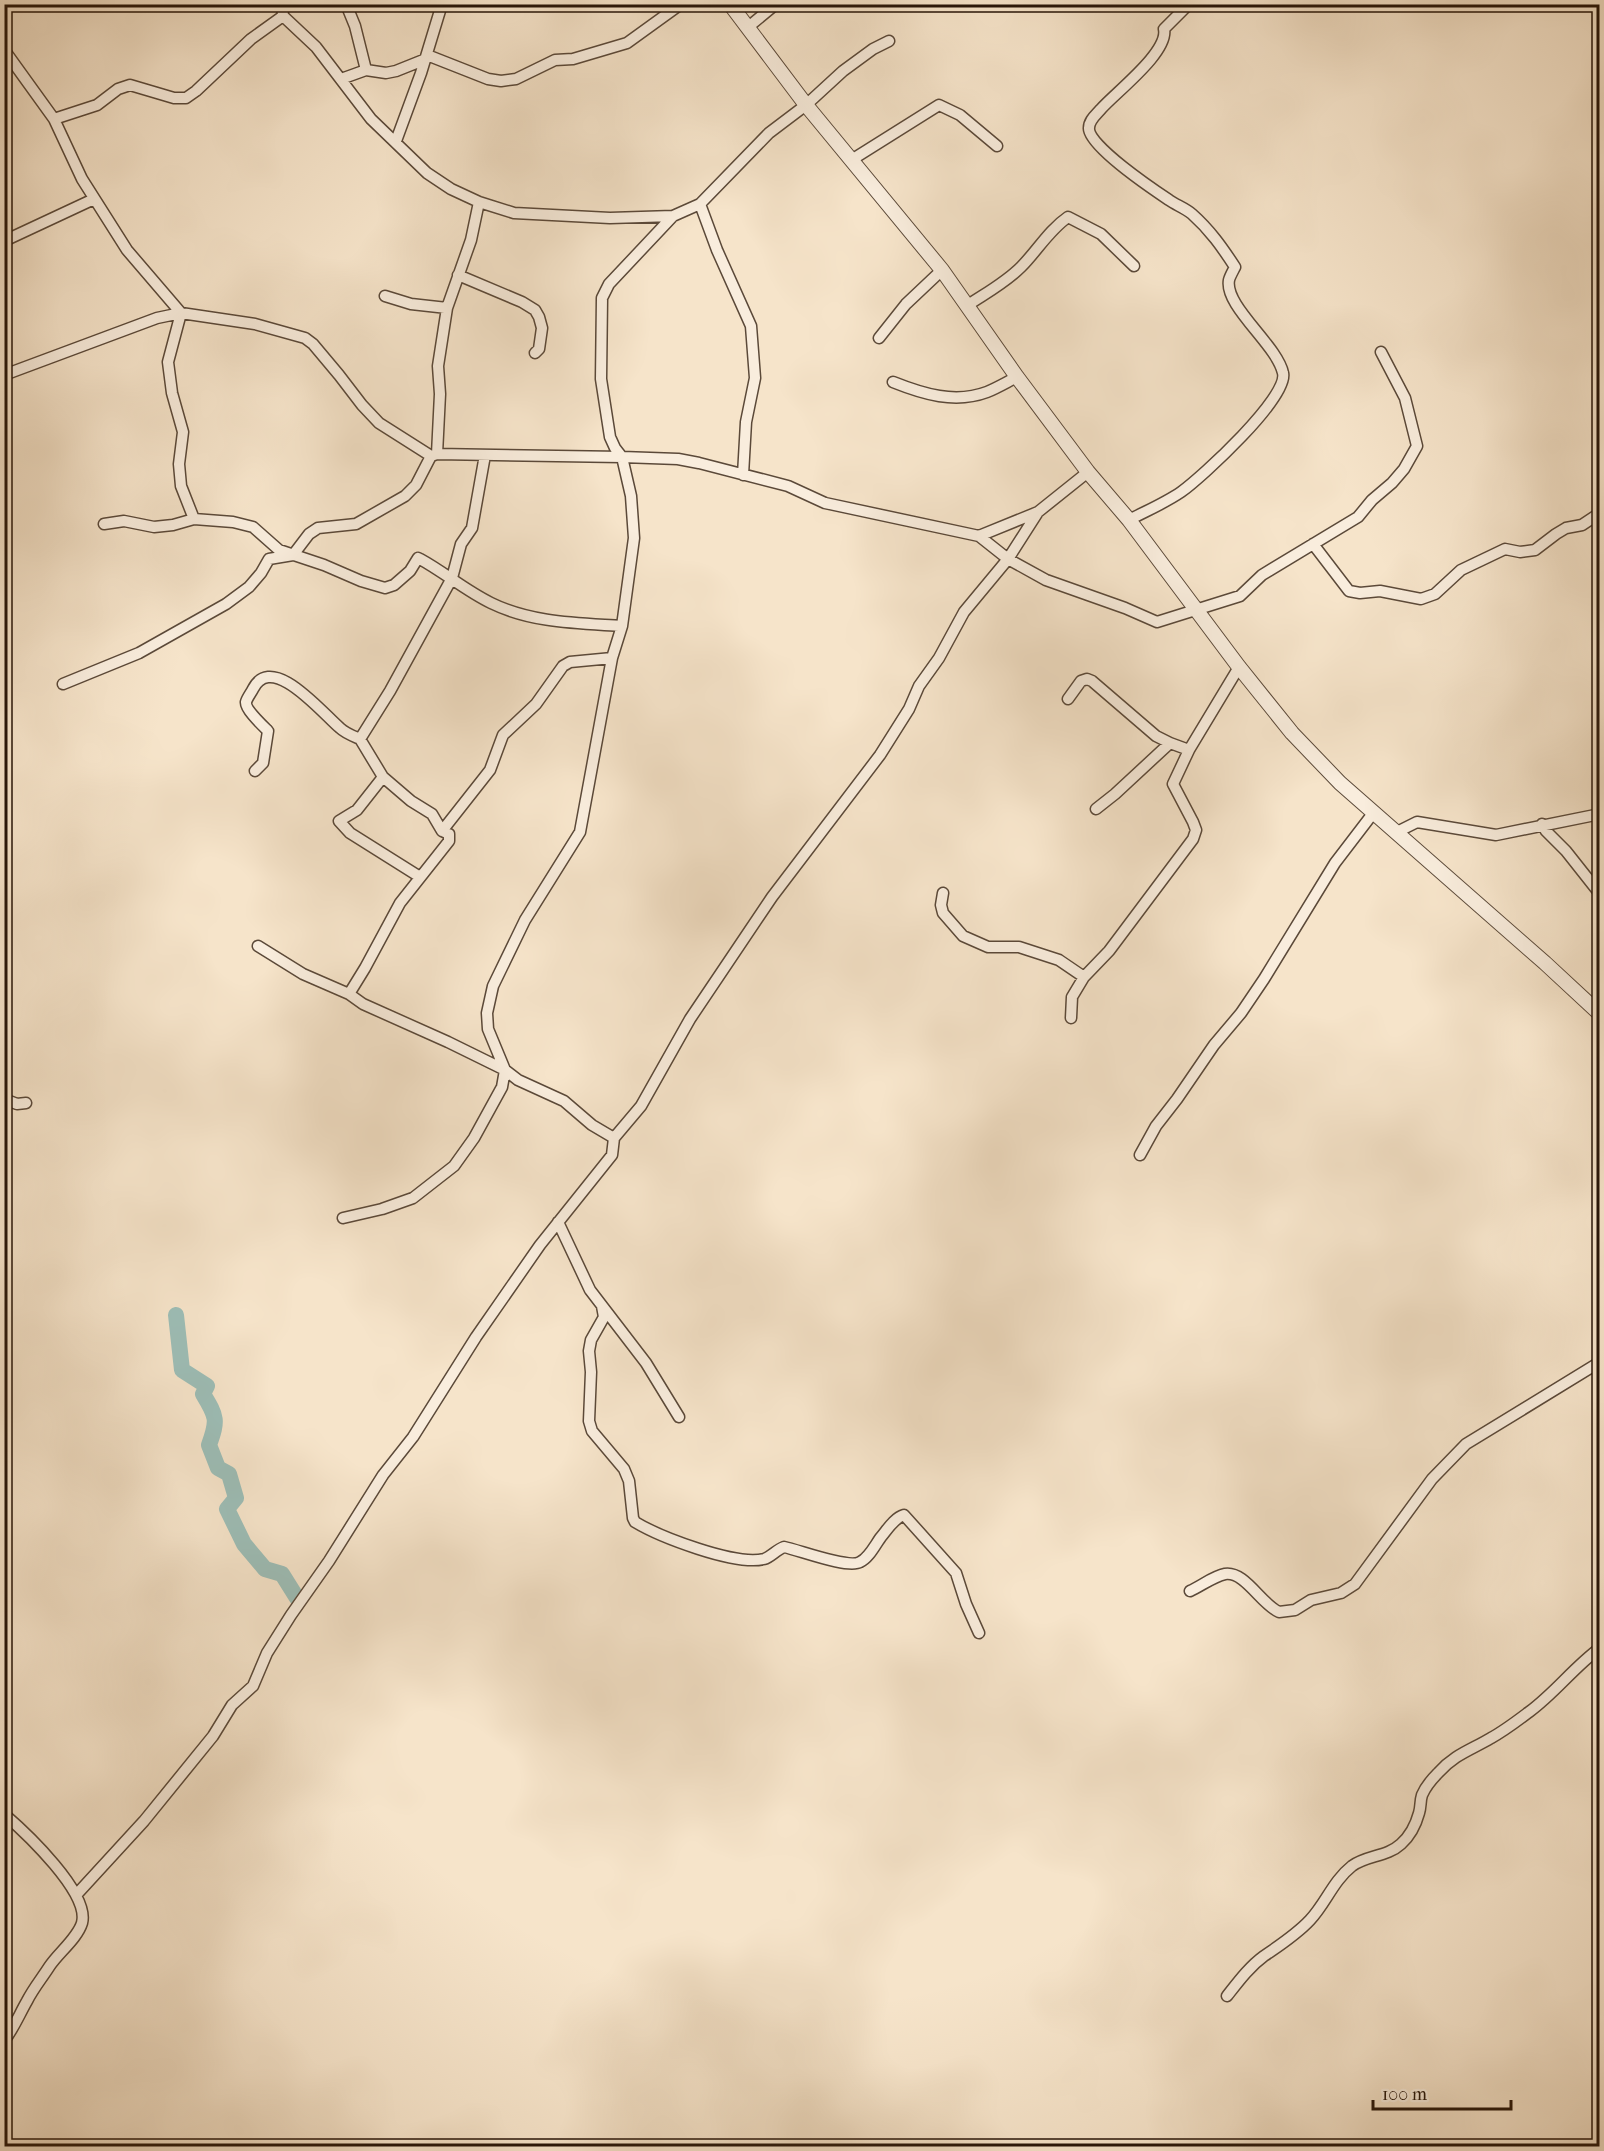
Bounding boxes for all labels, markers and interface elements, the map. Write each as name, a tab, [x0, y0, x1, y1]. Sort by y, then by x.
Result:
scale bar	[1373, 2073, 1511, 2111]
text: 100 m	[1382, 2084, 1427, 2105]

